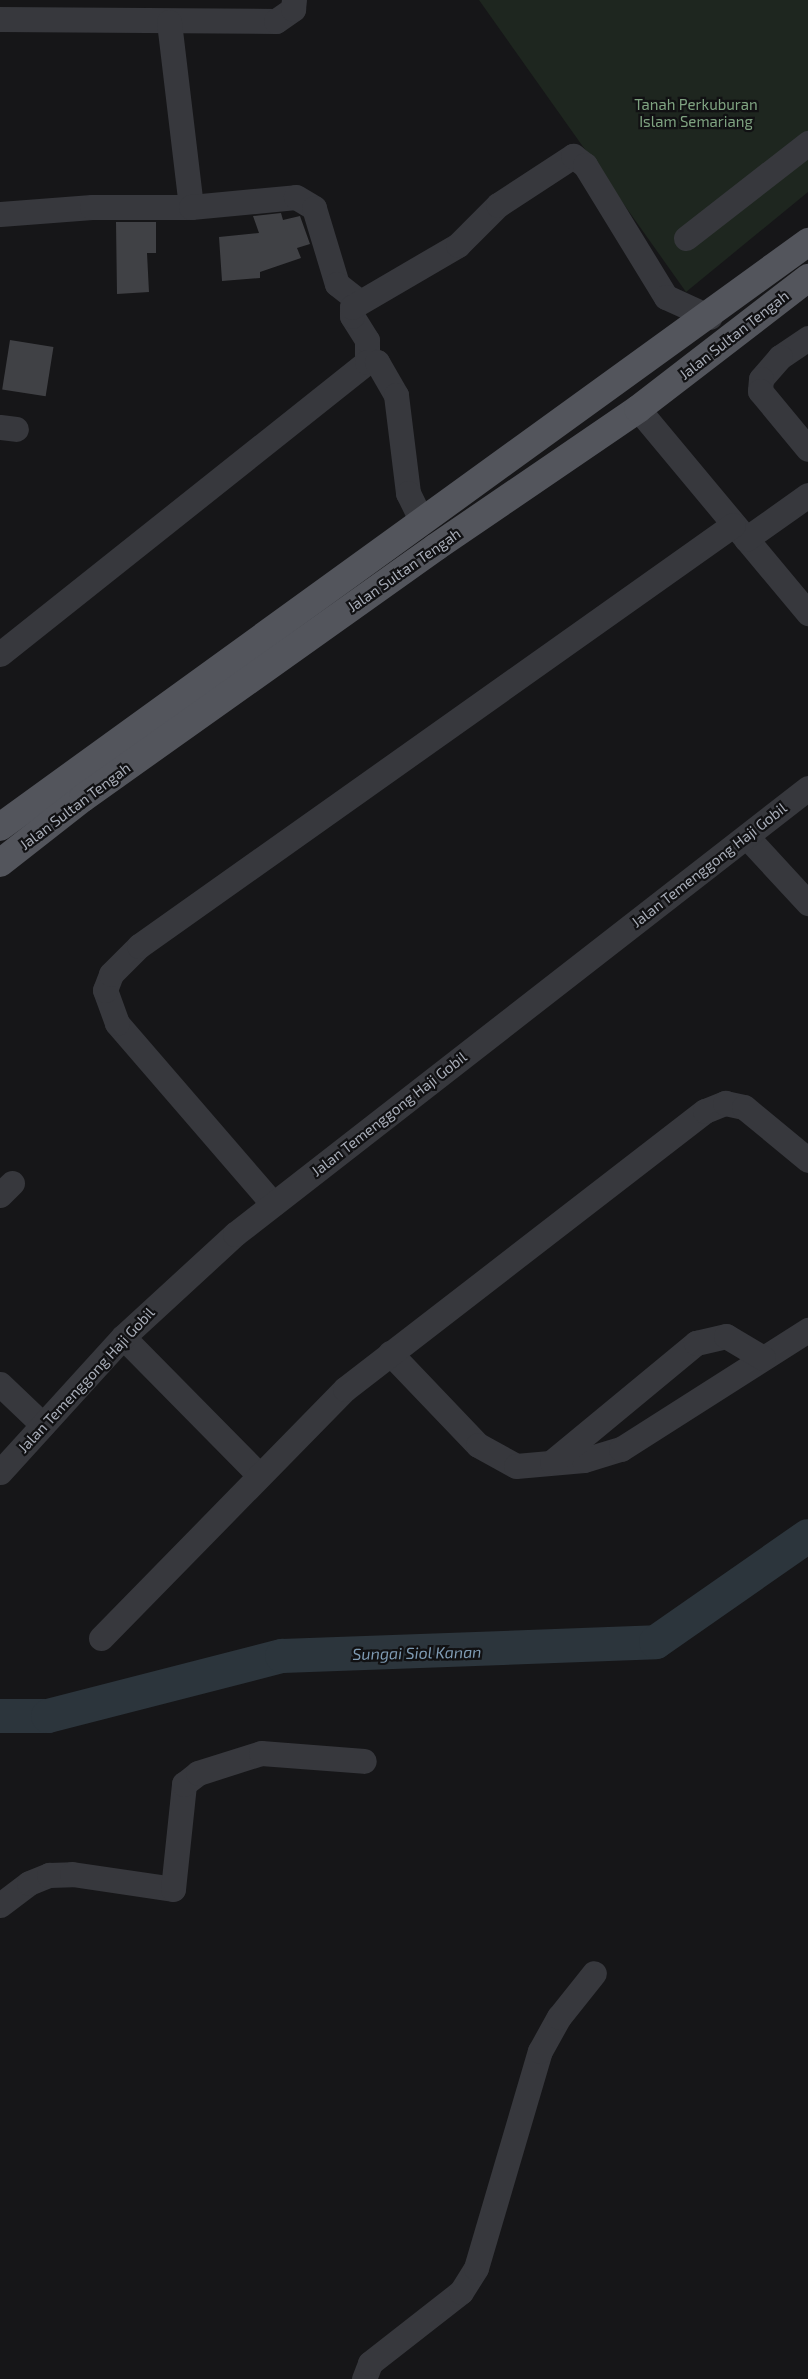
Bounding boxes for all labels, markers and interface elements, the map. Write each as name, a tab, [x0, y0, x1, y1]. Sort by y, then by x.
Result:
park label: Tanah Perkuburan Islam Semariang	[634, 95, 758, 130]
street label: Jalan Sultan Tengah	[675, 287, 793, 383]
street label: Jalan Sultan Tengah	[344, 524, 464, 616]
street label: Jalan Sultan Tengah	[16, 758, 134, 854]
street label: Jalan Temenggong Haji Gobil	[628, 799, 790, 931]
street label: Jalan Temenggong Haji Gobil	[308, 1048, 470, 1180]
street label: Jalan Temenggong Haji Gobil	[14, 1303, 158, 1457]
water label: Sungai Siol Kanan	[352, 1642, 482, 1664]

